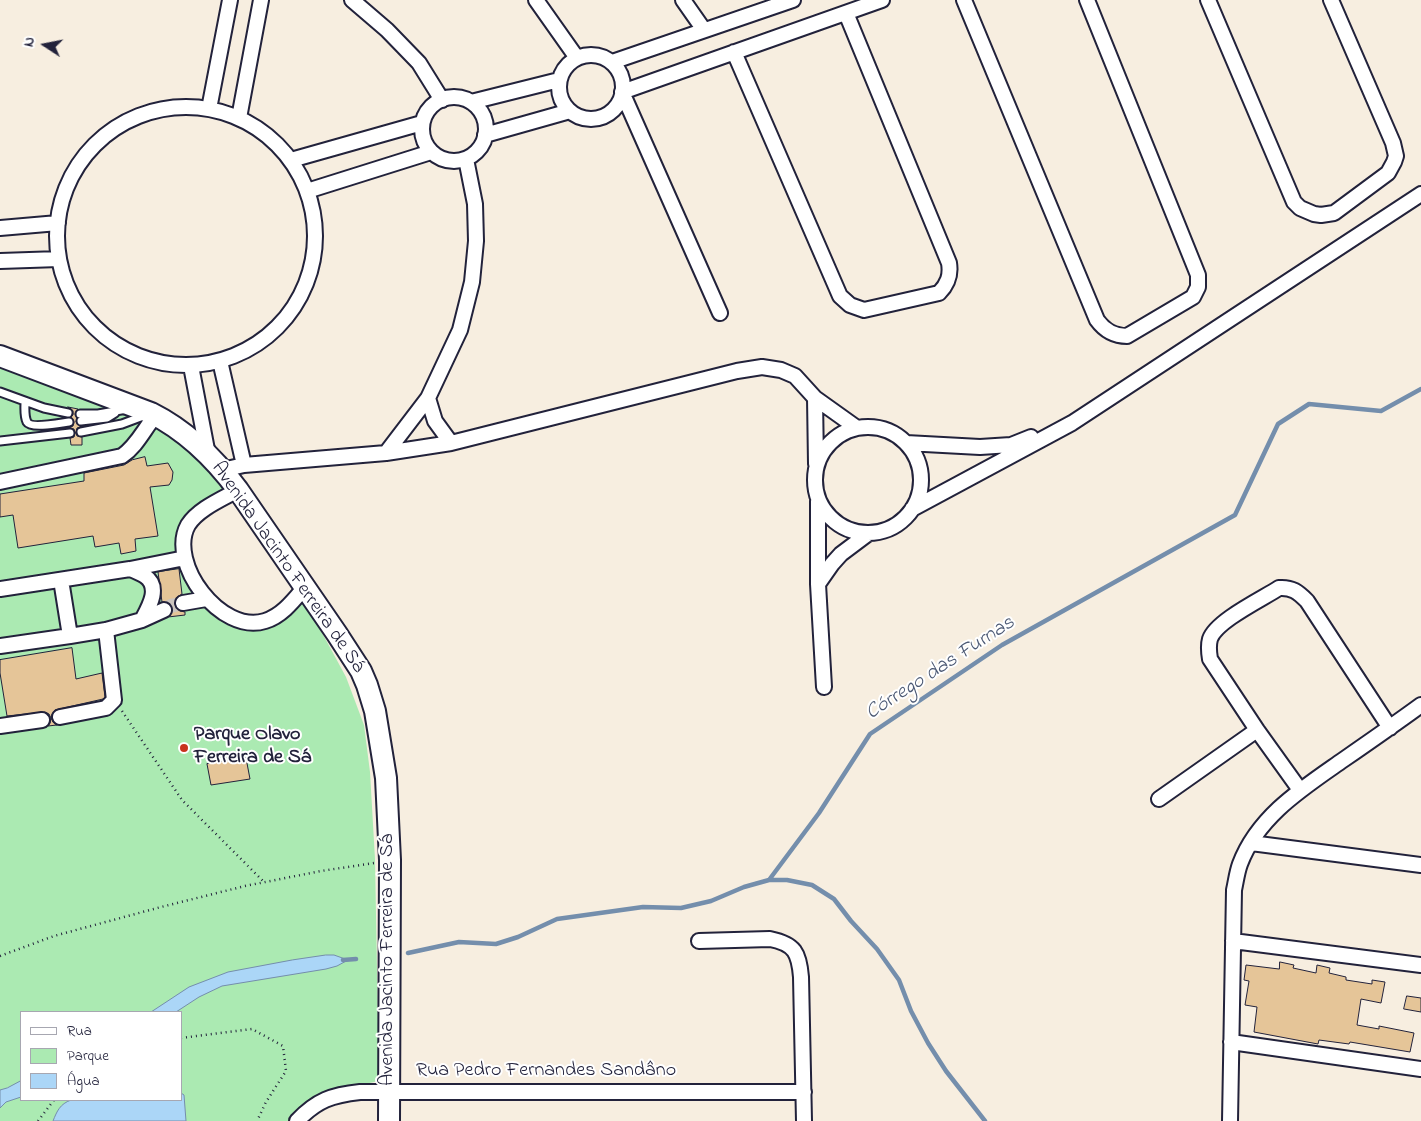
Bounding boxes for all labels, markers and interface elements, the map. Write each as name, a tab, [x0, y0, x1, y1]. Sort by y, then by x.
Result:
north arrow	[20, 20, 70, 70]
text: N	[19, 35, 41, 49]
street label: Avenida Jacinto Ferreira de Sá	[205, 458, 369, 678]
water label: Córrego das Furnas	[862, 611, 1020, 727]
place label: Parque Olavo Ferreira de Sá	[194, 724, 311, 771]
marker: Parque Olavo Ferreira de Sá	[178, 742, 190, 754]
street label: Avenida Jacinto Ferreira de Sá	[377, 834, 401, 1086]
legend	[20, 1011, 182, 1101]
text: Rua	[67, 1020, 92, 1042]
text: Parque	[67, 1045, 109, 1067]
street label: Rua Pedro Fernandes Sandâno	[416, 1060, 676, 1084]
text: Água	[67, 1070, 100, 1092]

